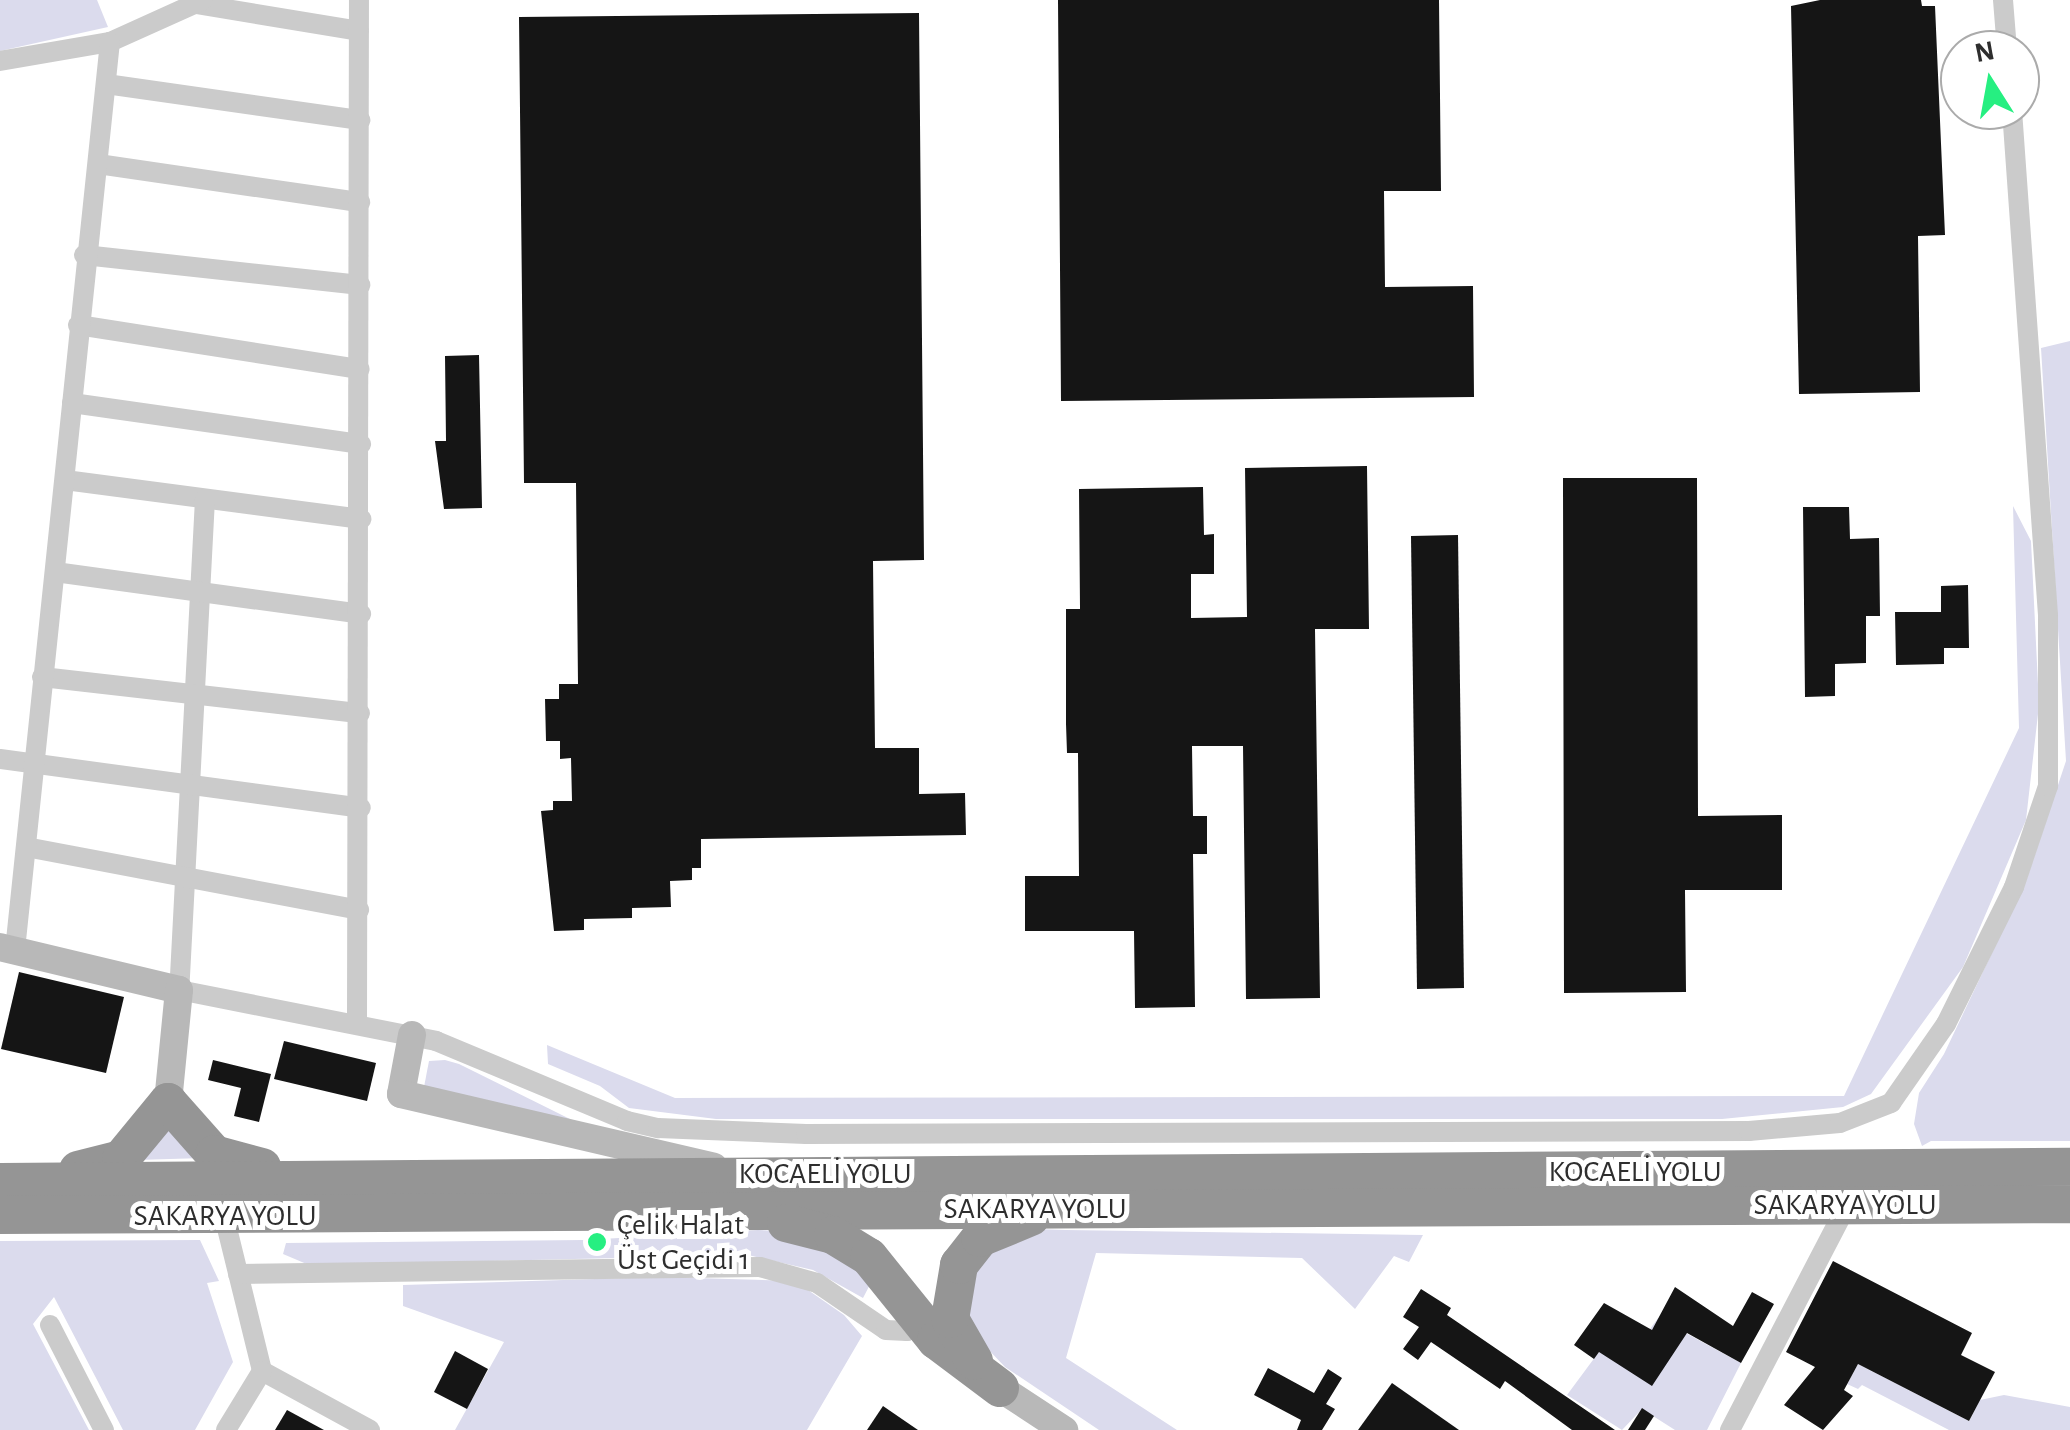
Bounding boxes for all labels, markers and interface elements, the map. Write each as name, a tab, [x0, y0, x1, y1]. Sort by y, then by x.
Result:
north arrow	[1940, 30, 2040, 130]
text: N	[1972, 37, 1997, 68]
street label: KOCAELİ YOLU	[1549, 1154, 1721, 1190]
street label: KOCAELİ YOLU	[739, 1156, 911, 1192]
street label: SAKARYA YOLU	[1754, 1187, 1936, 1223]
street label: SAKARYA YOLU	[944, 1191, 1126, 1227]
street label: SAKARYA YOLU	[134, 1198, 316, 1234]
place label: Çelik Halat Üst Geçidi 1	[617, 1207, 750, 1278]
marker: Çelik Halat Üst Geçidi 1	[586, 1231, 608, 1253]

